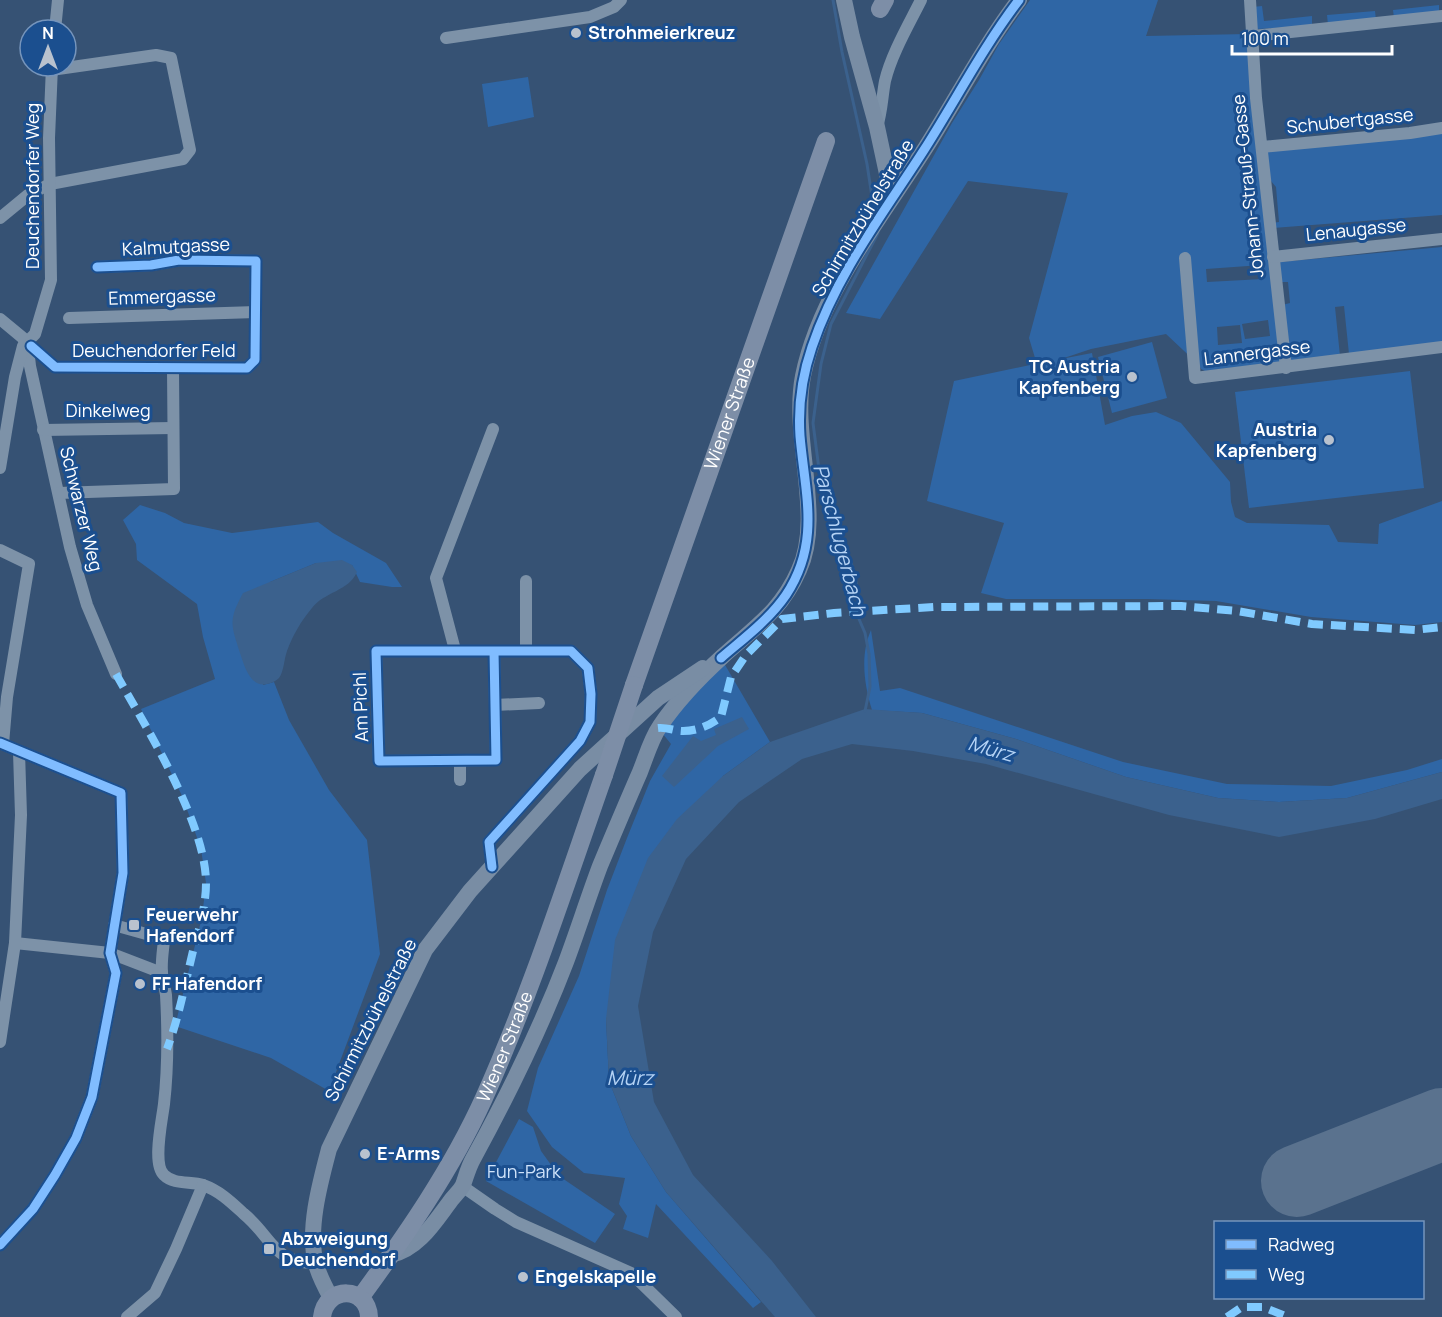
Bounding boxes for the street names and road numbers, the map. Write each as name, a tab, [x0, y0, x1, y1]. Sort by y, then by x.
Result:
street label: Johann-Strauß-Gasse	[1225, 93, 1269, 279]
street label: Schubertgasse	[1285, 101, 1415, 139]
street label: Deuchendorfer Weg	[20, 103, 44, 269]
street label: Schirmitzbühelstraße	[806, 134, 919, 301]
street label: Lenaugasse	[1304, 212, 1407, 246]
street label: Kalmutgasse	[121, 231, 231, 261]
street label: Emmergasse	[108, 282, 216, 310]
street label: Lannergasse	[1202, 334, 1312, 370]
street label: Deuchendorfer Feld	[72, 338, 236, 362]
street label: Wiener Straße	[698, 353, 760, 473]
street label: Dinkelweg	[65, 398, 151, 422]
street label: Schwarzer Weg	[55, 444, 109, 574]
street label: Am Pichl	[347, 672, 373, 743]
street label: Schirmitzbühelstraße	[319, 934, 422, 1105]
street label: Wiener Straße	[471, 988, 538, 1106]

